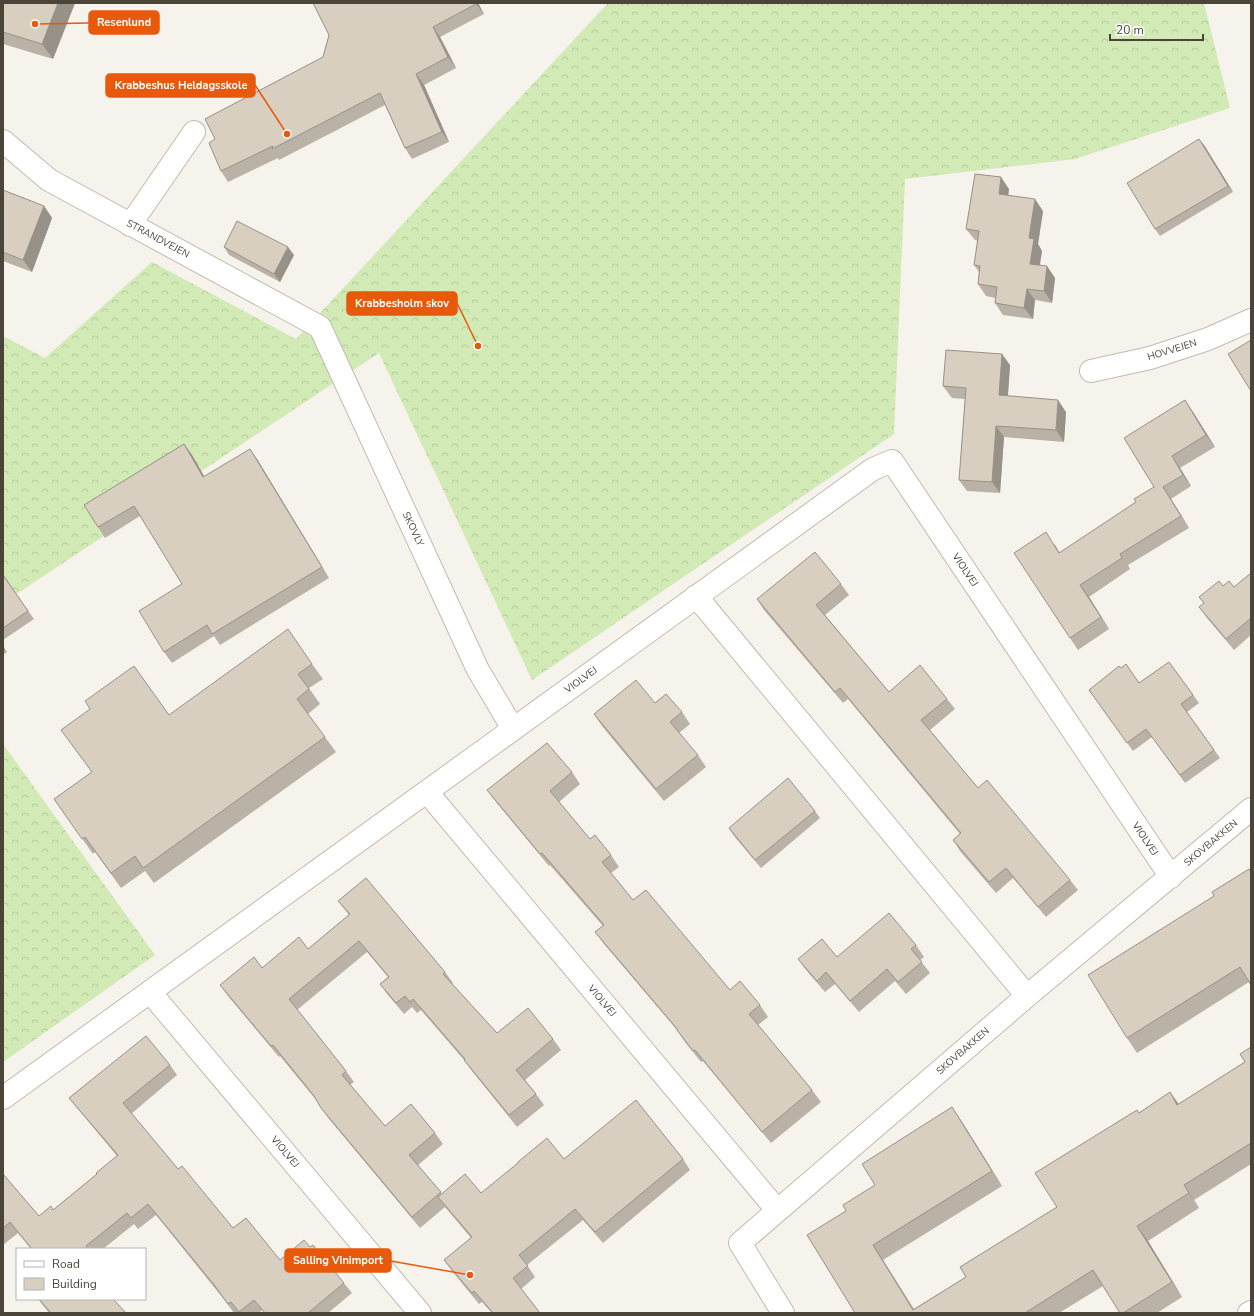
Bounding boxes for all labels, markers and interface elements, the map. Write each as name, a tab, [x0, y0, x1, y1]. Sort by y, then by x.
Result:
callout: Resenlund	[89, 11, 159, 34]
text: Resenlund	[97, 15, 151, 30]
scale bar	[1110, 16, 1203, 42]
text: 20 m	[1116, 22, 1144, 38]
callout: Krabbeshus Heldagsskole	[106, 74, 255, 97]
text: Krabbeshus Heldagsskole	[115, 78, 247, 93]
street label: STRANDVEJEN	[124, 216, 192, 262]
callout: Krabbesholm skov	[347, 292, 457, 315]
text: Krabbesholm skov	[355, 296, 449, 311]
street label: HOVVEJEN	[1145, 336, 1199, 364]
street label: SKOVLY	[399, 509, 428, 550]
street label: VIOLVEJ	[948, 550, 981, 589]
street label: VIOLVEJ	[561, 663, 600, 697]
street label: SKOVBAKKEN	[1181, 816, 1241, 870]
street label: VIOLVEJ	[1128, 819, 1161, 858]
street label: VIOLVEJ	[584, 981, 619, 1020]
street label: SKOVBAKKEN	[933, 1024, 993, 1078]
street label: VIOLVEJ	[267, 1132, 302, 1171]
legend	[16, 1248, 146, 1300]
callout: Salling Vinimport	[285, 1249, 391, 1272]
text: Salling Vinimport	[293, 1253, 384, 1268]
text: Road	[52, 1256, 80, 1272]
text: Building	[52, 1276, 97, 1292]

